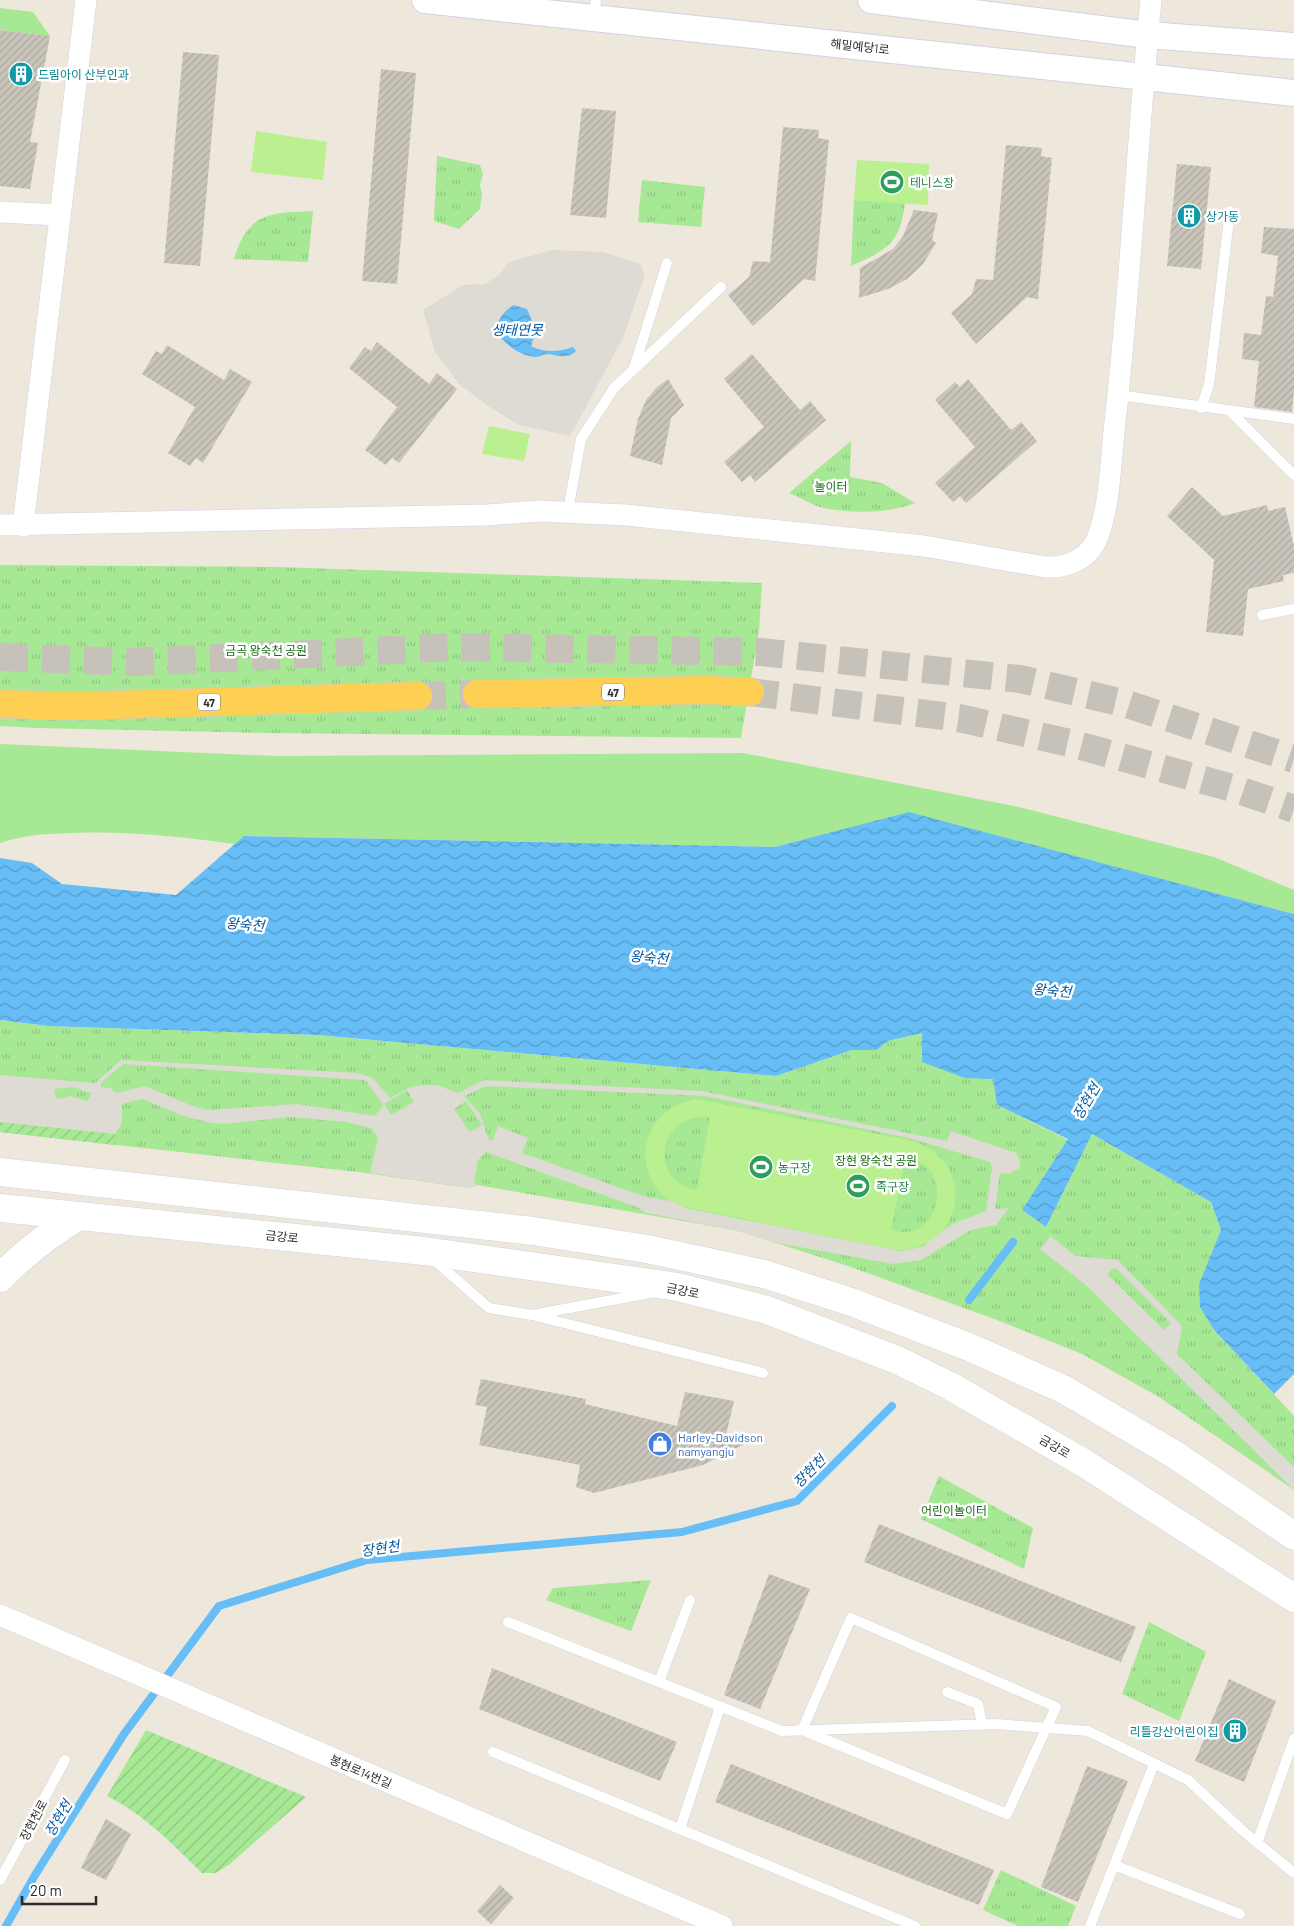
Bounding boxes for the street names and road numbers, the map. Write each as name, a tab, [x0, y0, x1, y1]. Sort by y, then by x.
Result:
street label: 해밀예당1로	[830, 36, 890, 56]
road number: 47	[602, 684, 624, 700]
road number: 47	[198, 694, 220, 710]
street label: 금강로	[265, 1227, 299, 1245]
street label: 금강로	[665, 1280, 701, 1300]
street label: 금강로	[1037, 1432, 1073, 1460]
street label: 봉현로14번길	[328, 1752, 394, 1790]
street label: 장현천로	[16, 1797, 50, 1843]

